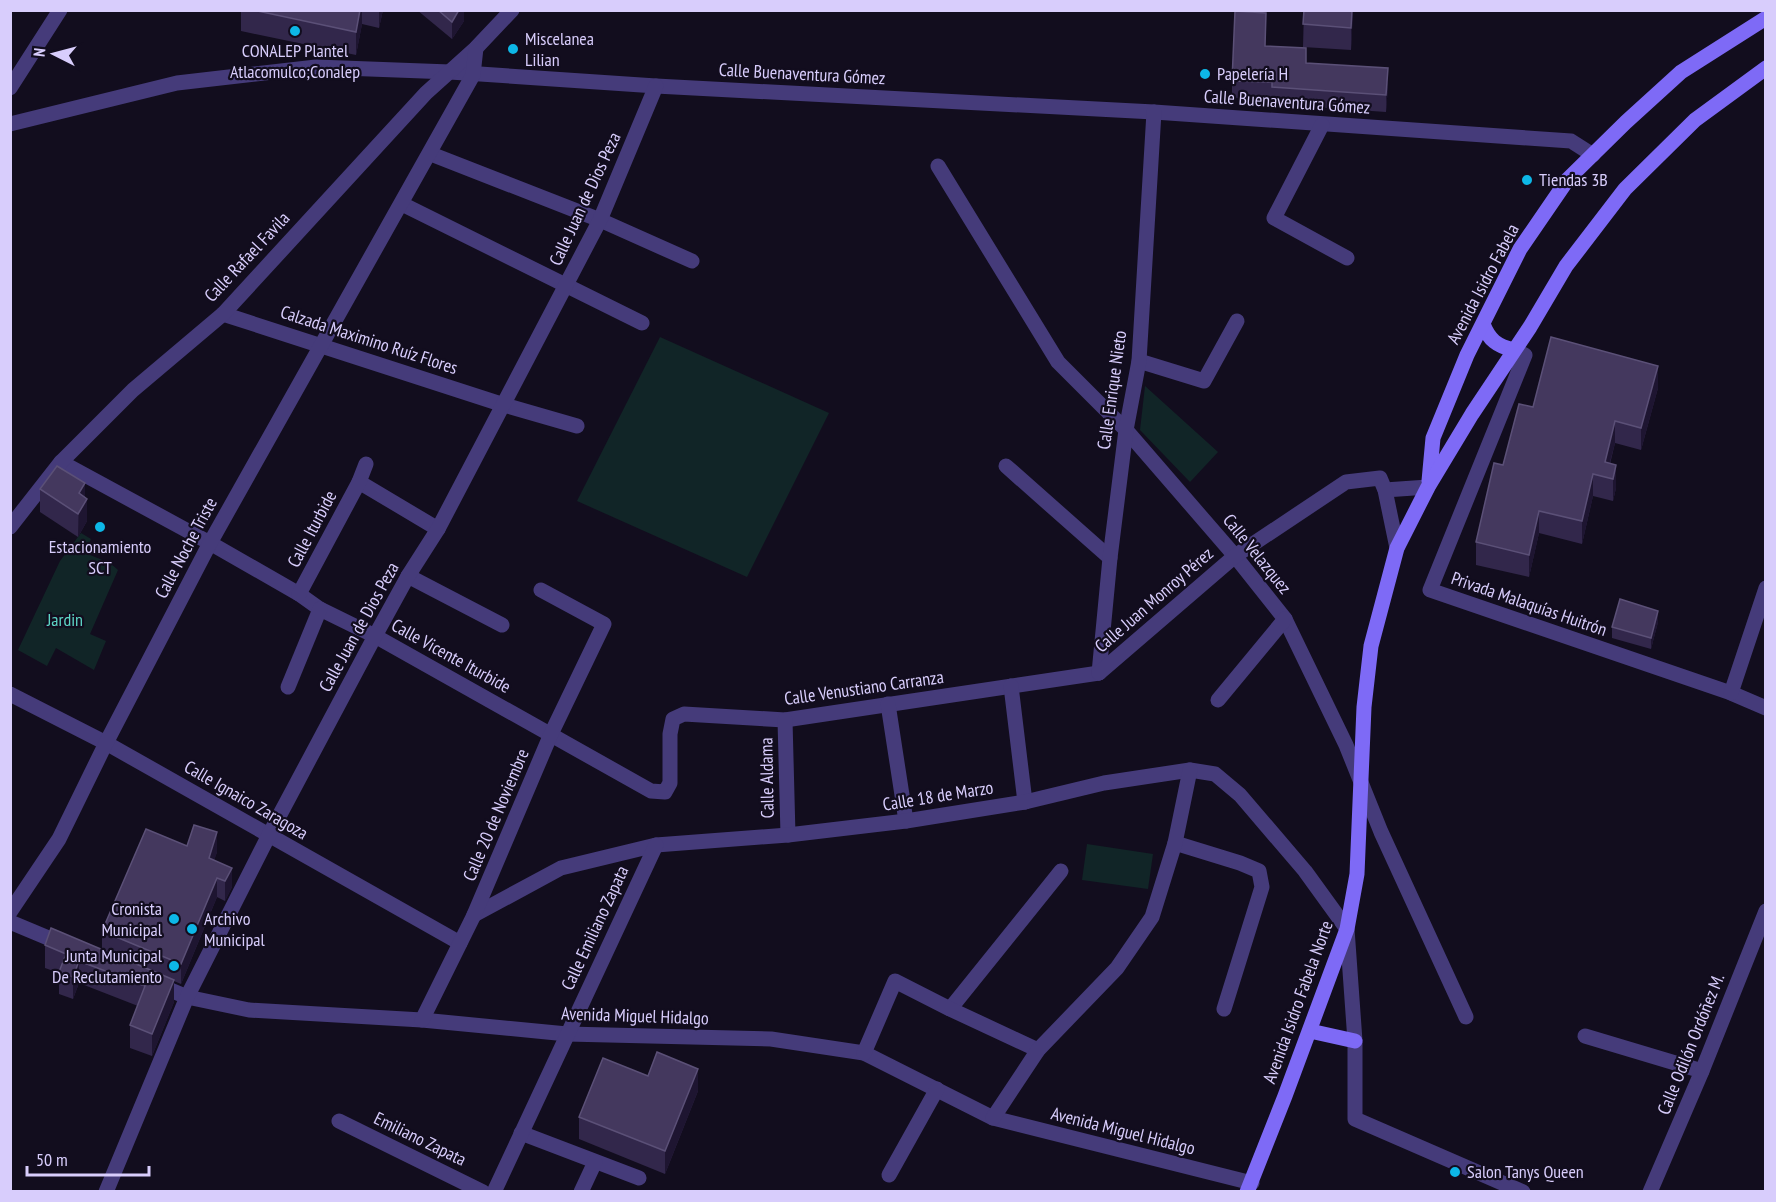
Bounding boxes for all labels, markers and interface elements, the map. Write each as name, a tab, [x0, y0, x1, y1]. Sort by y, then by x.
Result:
north arrow	[24, 24, 84, 84]
marker: CONALEP Plantel Atlacomulco;Conalep	[288, 24, 302, 38]
place label: Miscelanea Lilian	[525, 27, 594, 71]
place label: CONALEP Plantel Atlacomulco;Conalep	[230, 39, 360, 83]
marker: Miscelanea Lilian	[506, 42, 520, 56]
text: N	[29, 47, 49, 58]
street label: Calle Buenaventura Gómez	[718, 58, 886, 89]
place label: Papelería H	[1217, 62, 1288, 85]
marker: Papelería H	[1198, 67, 1212, 81]
street label: Calle Buenaventura Gómez	[1203, 84, 1371, 119]
street label: Calle Juan de Dios Peza	[544, 128, 626, 269]
place label: Tiendas 3B	[1539, 168, 1608, 191]
marker: Tiendas 3B	[1520, 173, 1534, 187]
street label: Calle Rafael Favila	[199, 207, 294, 307]
street label: Avenida Isidro Fabela	[1441, 220, 1524, 348]
street label: Calzada Maximino Ruíz Flores	[278, 300, 461, 379]
street label: Calle Enrique Nieto	[1092, 329, 1131, 451]
street label: Calle Iturbide	[282, 486, 341, 571]
street label: Calle Noche Triste	[149, 493, 222, 602]
street label: Calle Velazquez	[1218, 509, 1297, 598]
marker: Estacionamiento SCT	[93, 520, 107, 534]
place label: Estacionamiento SCT	[49, 535, 152, 579]
street label: Calle Juan Monroy Pérez	[1090, 542, 1218, 657]
street label: Calle Juan de Dios Peza	[313, 558, 404, 696]
street label: Privada Malaquías Huitrón	[1448, 566, 1610, 641]
park label: Jardin	[46, 608, 83, 631]
street label: Calle Vicente Iturbide	[388, 613, 515, 698]
street label: Calle Venustiano Carranza	[783, 665, 945, 710]
street label: Calle Aldama	[754, 737, 779, 819]
street label: Calle 20 de Noviembre	[457, 745, 534, 884]
street label: Calle Ignaico Zaragoza	[180, 755, 312, 844]
street label: Calle 18 de Marzo	[881, 775, 995, 816]
street label: Calle Emiliano Zapata	[556, 862, 633, 994]
place label: Cronista Municipal	[101, 897, 163, 941]
place label: Archivo Municipal	[204, 907, 265, 951]
marker: Cronista Municipal	[167, 912, 181, 926]
street label: Avenida Isidro Fabela Norte	[1257, 917, 1338, 1086]
marker: Archivo Municipal	[185, 922, 199, 936]
place label: Junta Municipal De Reclutamiento	[52, 944, 163, 988]
marker: Junta Municipal De Reclutamiento	[167, 959, 181, 973]
street label: Calle Odilón Ordóñez M.	[1652, 970, 1729, 1118]
street label: Avenida Miguel Hidalgo	[561, 1001, 709, 1030]
street label: Avenida Miguel Hidalgo	[1049, 1101, 1198, 1160]
street label: Emiliano Zapata	[370, 1106, 470, 1171]
scale bar	[27, 1139, 148, 1177]
text: 50 m	[36, 1148, 68, 1171]
place label: Salon Tanys Queen	[1467, 1160, 1584, 1183]
marker: Salon Tanys Queen	[1448, 1165, 1462, 1179]

